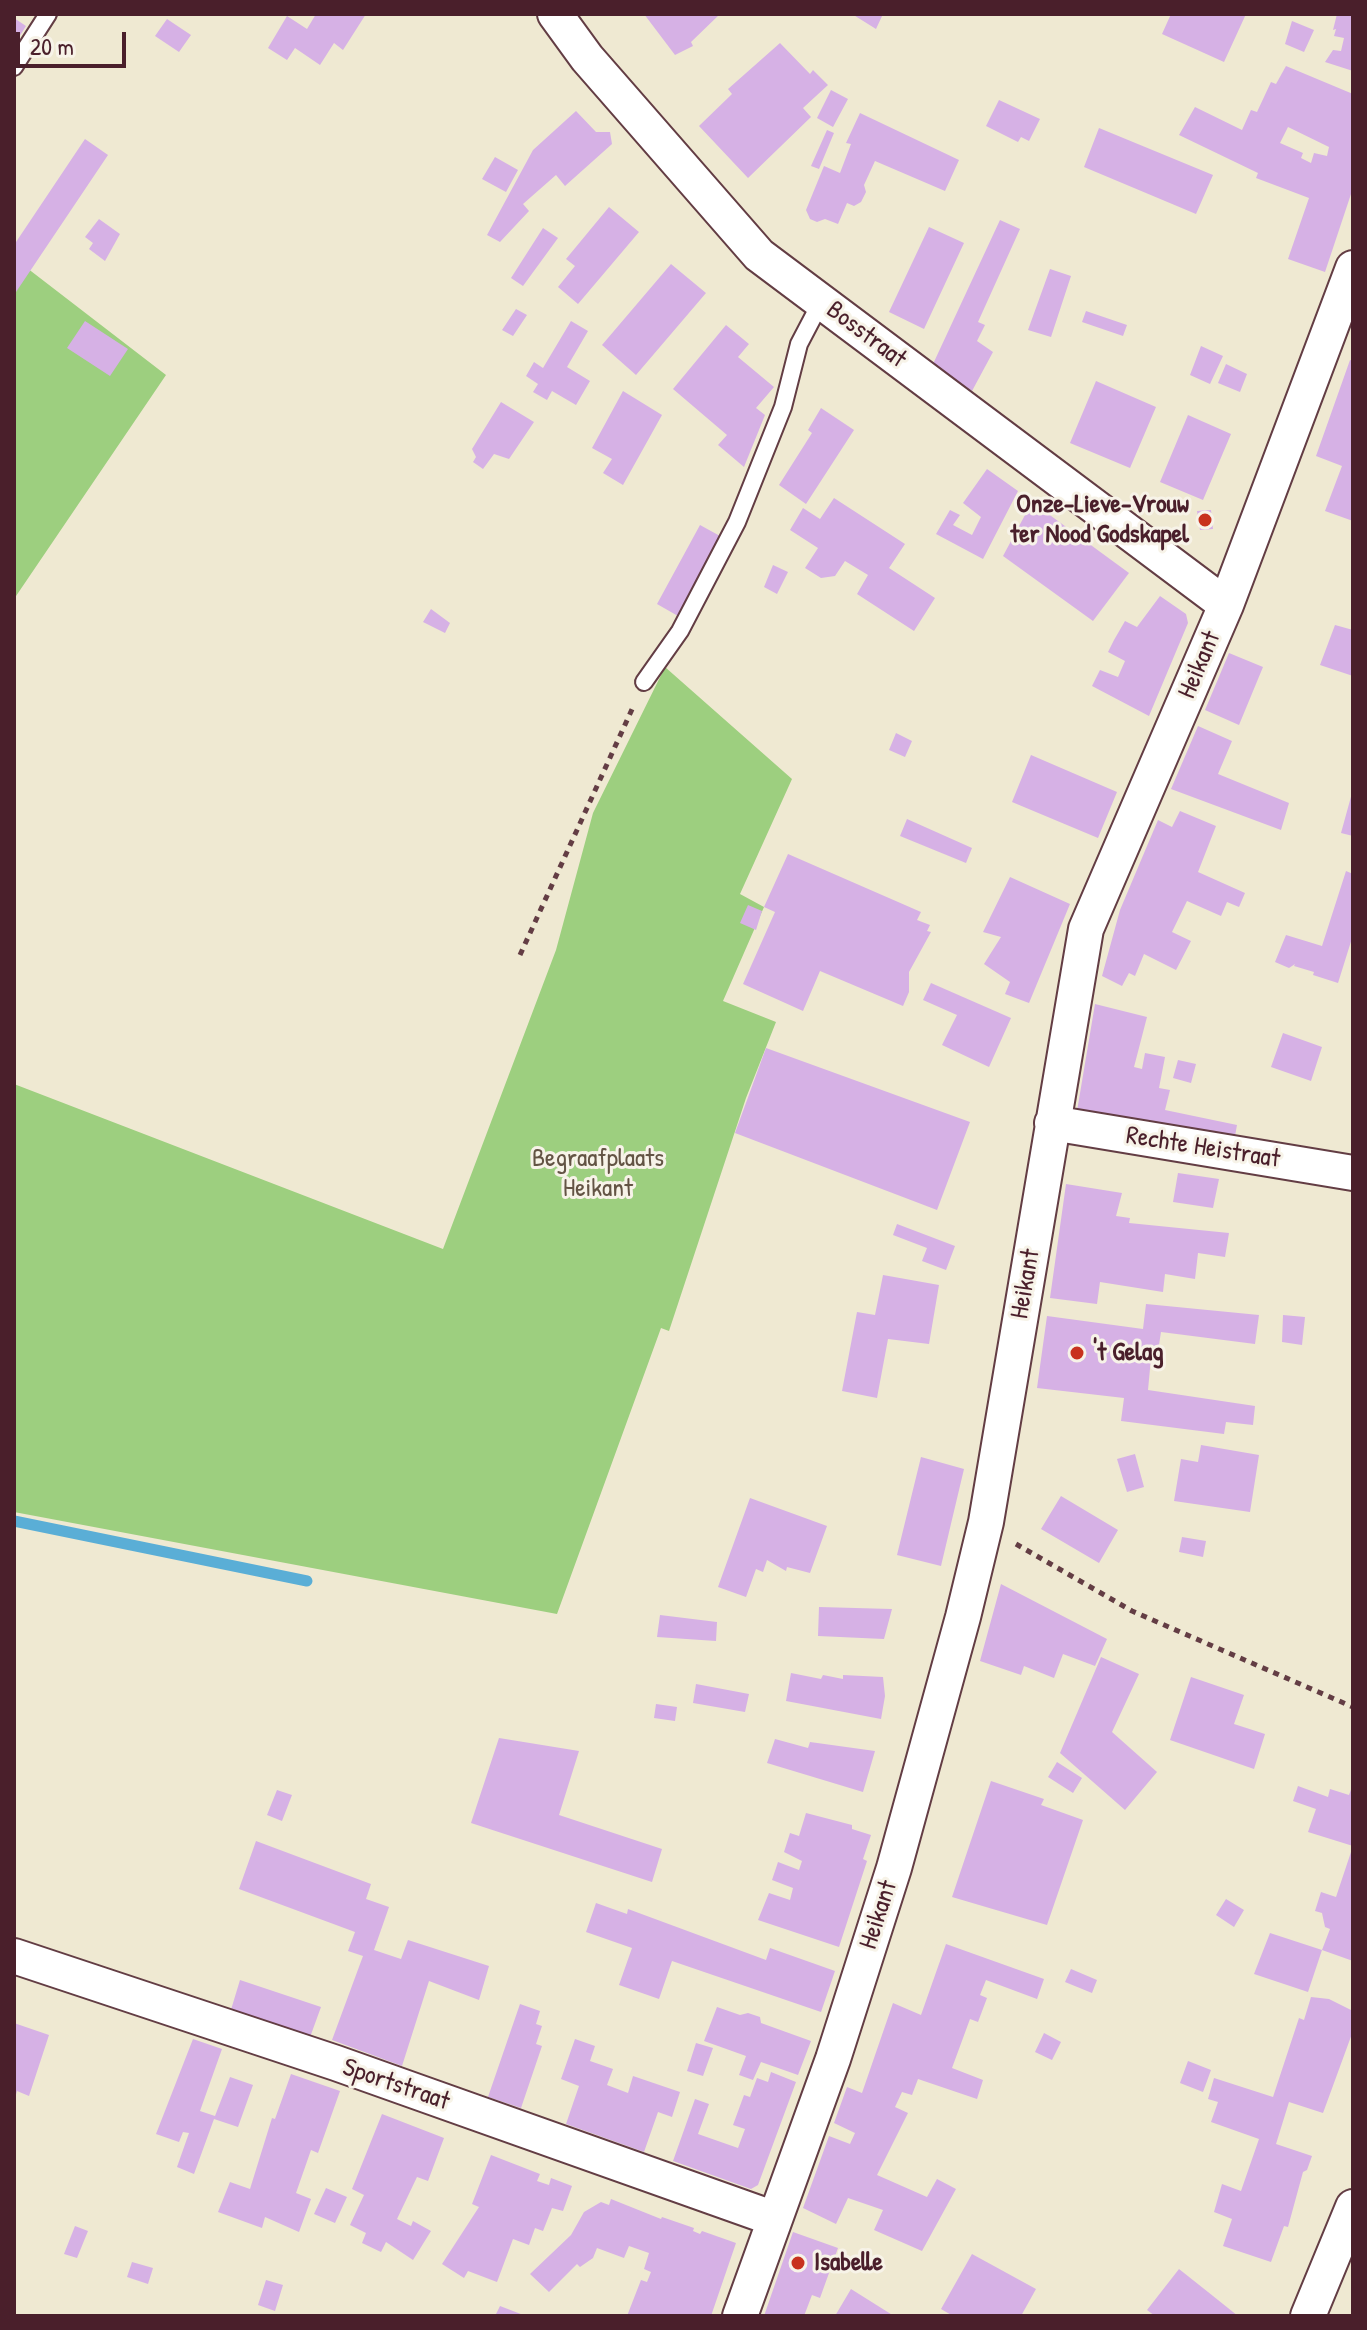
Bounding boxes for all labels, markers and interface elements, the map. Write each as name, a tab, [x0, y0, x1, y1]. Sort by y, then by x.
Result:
scale bar	[20, 16, 130, 66]
text: 20 m	[30, 30, 74, 62]
street label: Bosstraat	[820, 295, 912, 375]
place label: Onze-Lieve-Vrouw ter Nood Godskapel	[1010, 489, 1189, 550]
marker: Onze-Lieve-Vrouw ter Nood Godskapel	[1196, 511, 1214, 529]
street label: Heikant	[1172, 627, 1228, 703]
street label: Rechte Heistraat	[1124, 1120, 1282, 1176]
park label: Begraafplaats Heikant	[532, 1143, 664, 1204]
street label: Heikant	[1005, 1247, 1047, 1321]
place label: 't Gelag	[1093, 1337, 1164, 1369]
marker: 't Gelag	[1068, 1344, 1086, 1362]
street label: Heikant	[853, 1877, 905, 1953]
street label: Sportstraat	[339, 2052, 453, 2118]
place label: Isabelle	[814, 2247, 883, 2279]
marker: Isabelle	[789, 2254, 807, 2272]

